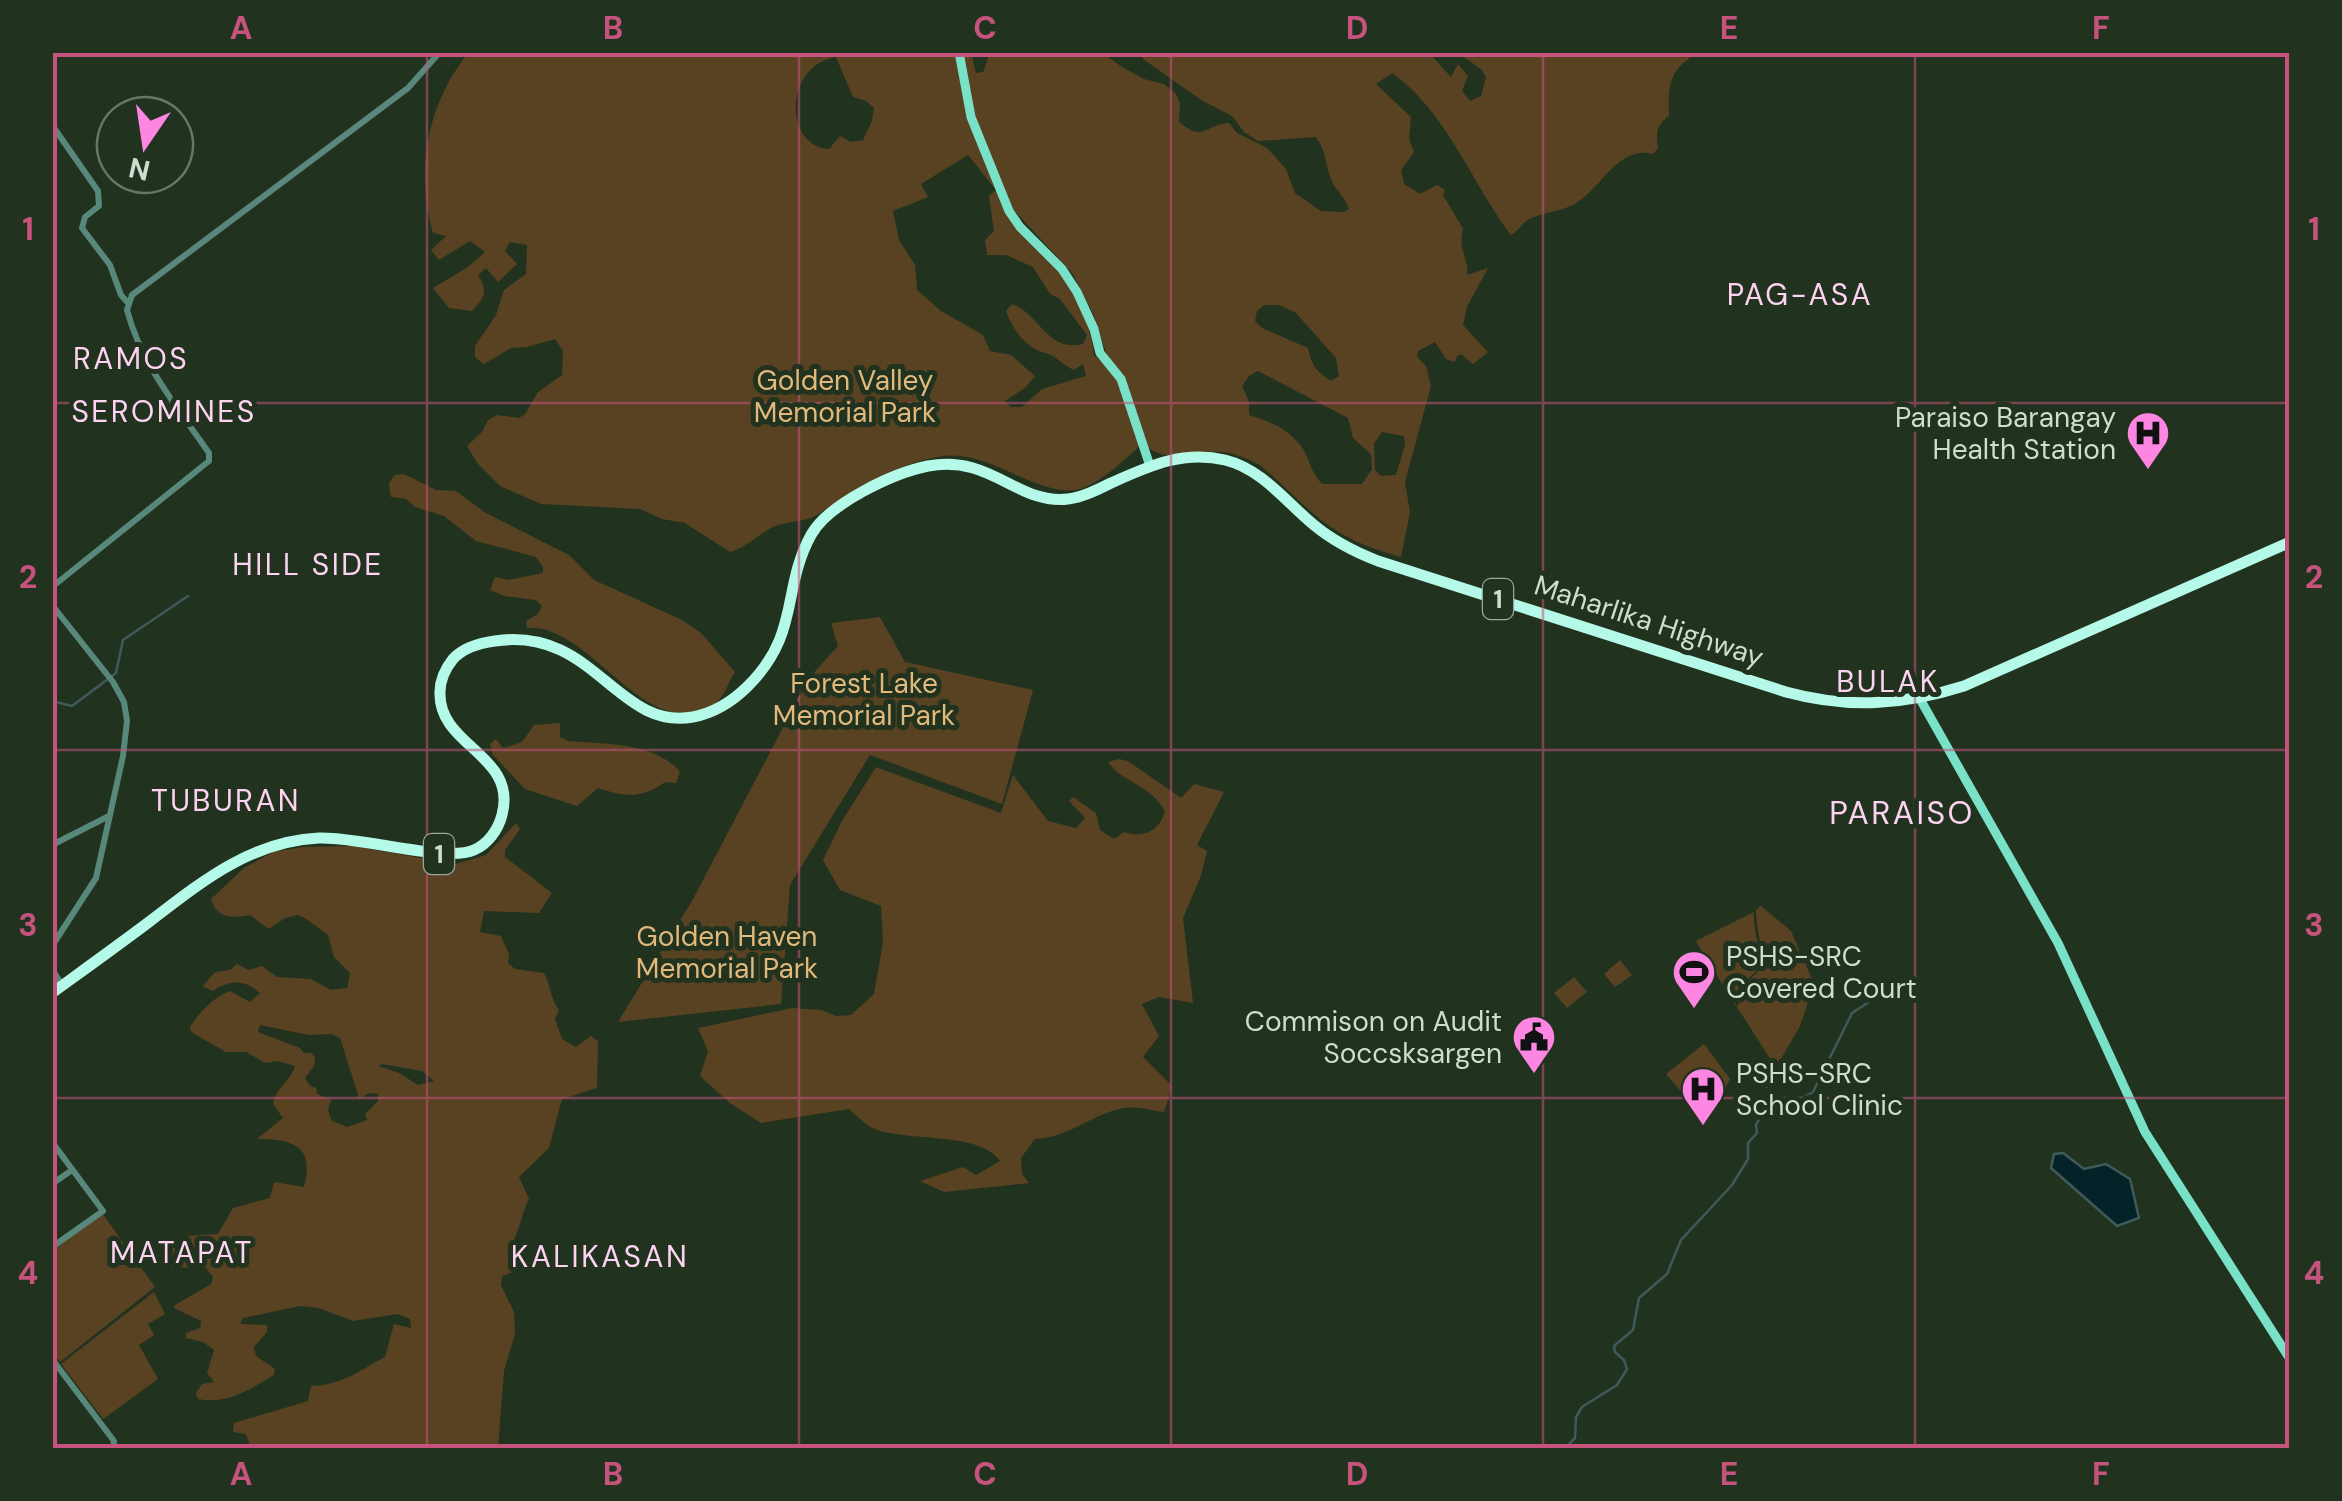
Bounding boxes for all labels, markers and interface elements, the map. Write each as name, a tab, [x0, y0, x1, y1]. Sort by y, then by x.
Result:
text: A	[230, 7, 252, 49]
text: B	[603, 7, 623, 49]
text: C	[973, 7, 997, 49]
text: D	[1346, 7, 1368, 49]
text: E	[1720, 7, 1738, 49]
text: F	[2092, 7, 2110, 49]
north arrow	[95, 95, 195, 195]
text: N	[125, 149, 154, 189]
text: 1	[22, 208, 34, 250]
text: 1	[2308, 208, 2320, 250]
district label: PAG-ASA	[1727, 275, 1873, 314]
district label: RAMOS	[73, 339, 189, 378]
park label: Golden Valley Memorial Park	[754, 362, 936, 431]
district label: SEROMINES	[71, 392, 257, 431]
place label: Paraiso Barangay Health Station	[1895, 399, 2116, 468]
hospital icon: Paraiso Barangay Health Station	[2125, 410, 2171, 471]
district label: HILL SIDE	[232, 545, 384, 584]
text: 2	[19, 556, 37, 598]
text: 2	[2305, 556, 2323, 598]
street label: Maharlika Highway	[1530, 566, 1768, 676]
road number: 1	[1483, 579, 1513, 619]
district label: BULAK	[1836, 662, 1940, 701]
park label: Forest Lake Memorial Park	[773, 665, 955, 734]
district label: TUBURAN	[151, 781, 301, 820]
district label: PARAISO	[1829, 792, 1975, 834]
road number: 1	[424, 834, 454, 874]
text: 3	[18, 904, 38, 946]
text: 3	[2304, 904, 2324, 946]
park label: Golden Haven Memorial Park	[636, 918, 818, 987]
place label: PSHS-SRC Covered Court	[1726, 938, 1917, 1007]
sports icon: PSHS-SRC Covered Court	[1671, 949, 1717, 1010]
place label: Commison on Audit Soccsksargen	[1245, 1003, 1502, 1072]
public building icon: Commison on Audit Soccsksargen	[1511, 1014, 1557, 1075]
place label: PSHS-SRC School Clinic	[1736, 1055, 1903, 1124]
hospital icon: PSHS-SRC School Clinic	[1680, 1066, 1726, 1127]
district label: MATAPAT	[110, 1233, 254, 1272]
district label: KALIKASAN	[511, 1237, 689, 1276]
text: 4	[18, 1252, 38, 1294]
text: 4	[2304, 1252, 2324, 1294]
text: A	[230, 1453, 252, 1495]
text: B	[603, 1453, 623, 1495]
text: C	[973, 1453, 997, 1495]
text: D	[1346, 1453, 1368, 1495]
text: E	[1720, 1453, 1738, 1495]
text: F	[2092, 1453, 2110, 1495]

